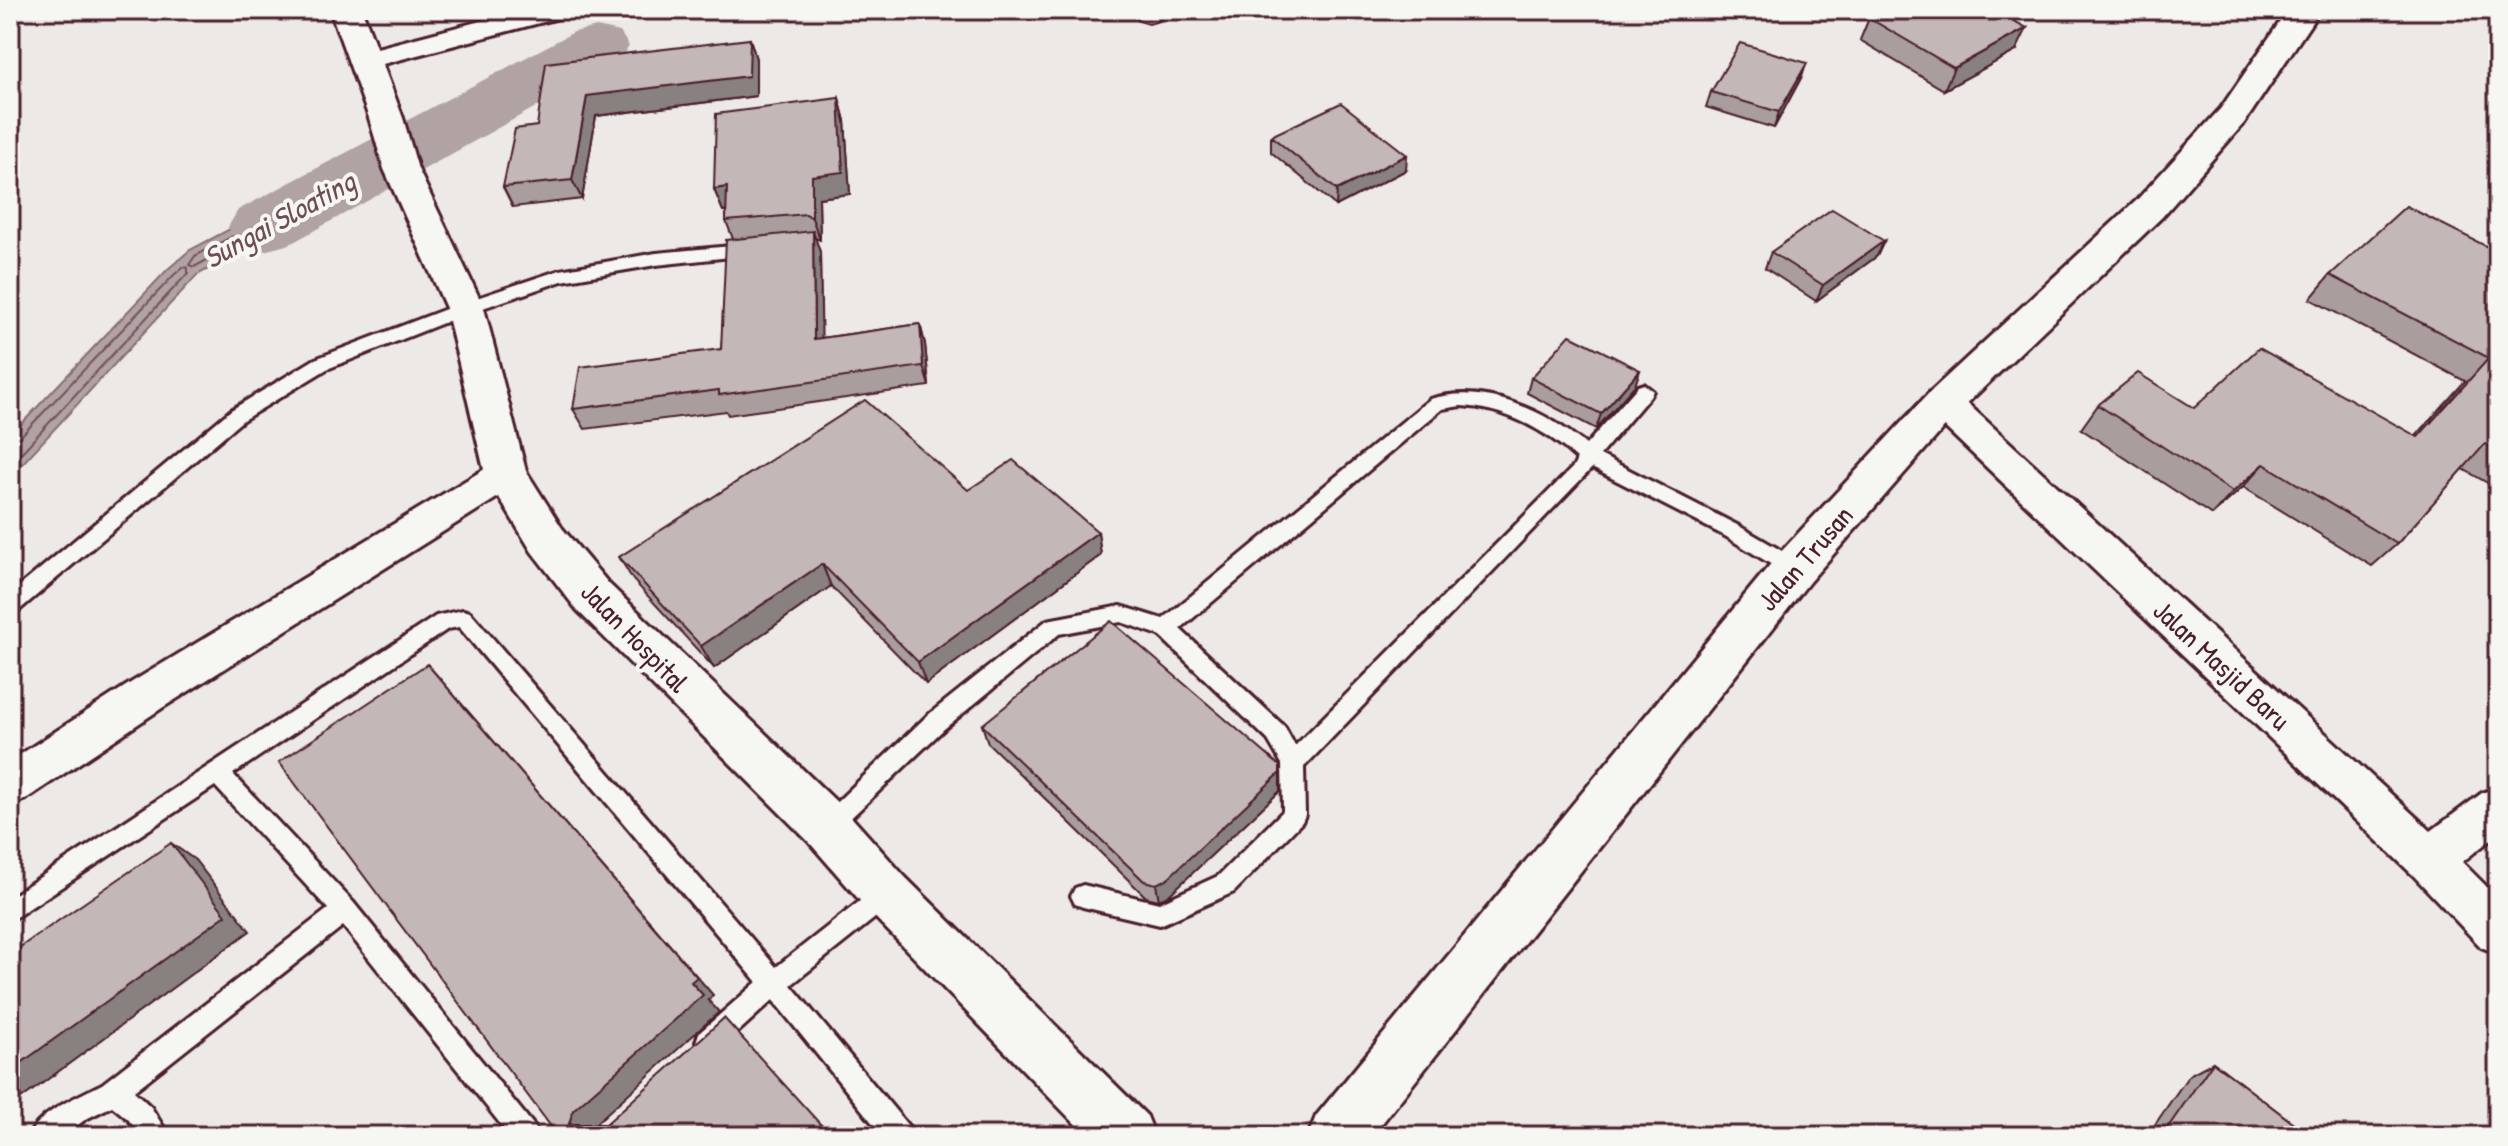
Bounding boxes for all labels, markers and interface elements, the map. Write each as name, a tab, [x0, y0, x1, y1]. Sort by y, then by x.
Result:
water label: Sungai Sloating	[196, 160, 364, 278]
street label: Jalan Trusan	[1749, 497, 1861, 619]
street label: Jalan Hospital	[573, 573, 698, 701]
street label: Jalan Masjid Baru	[2145, 592, 2299, 738]

